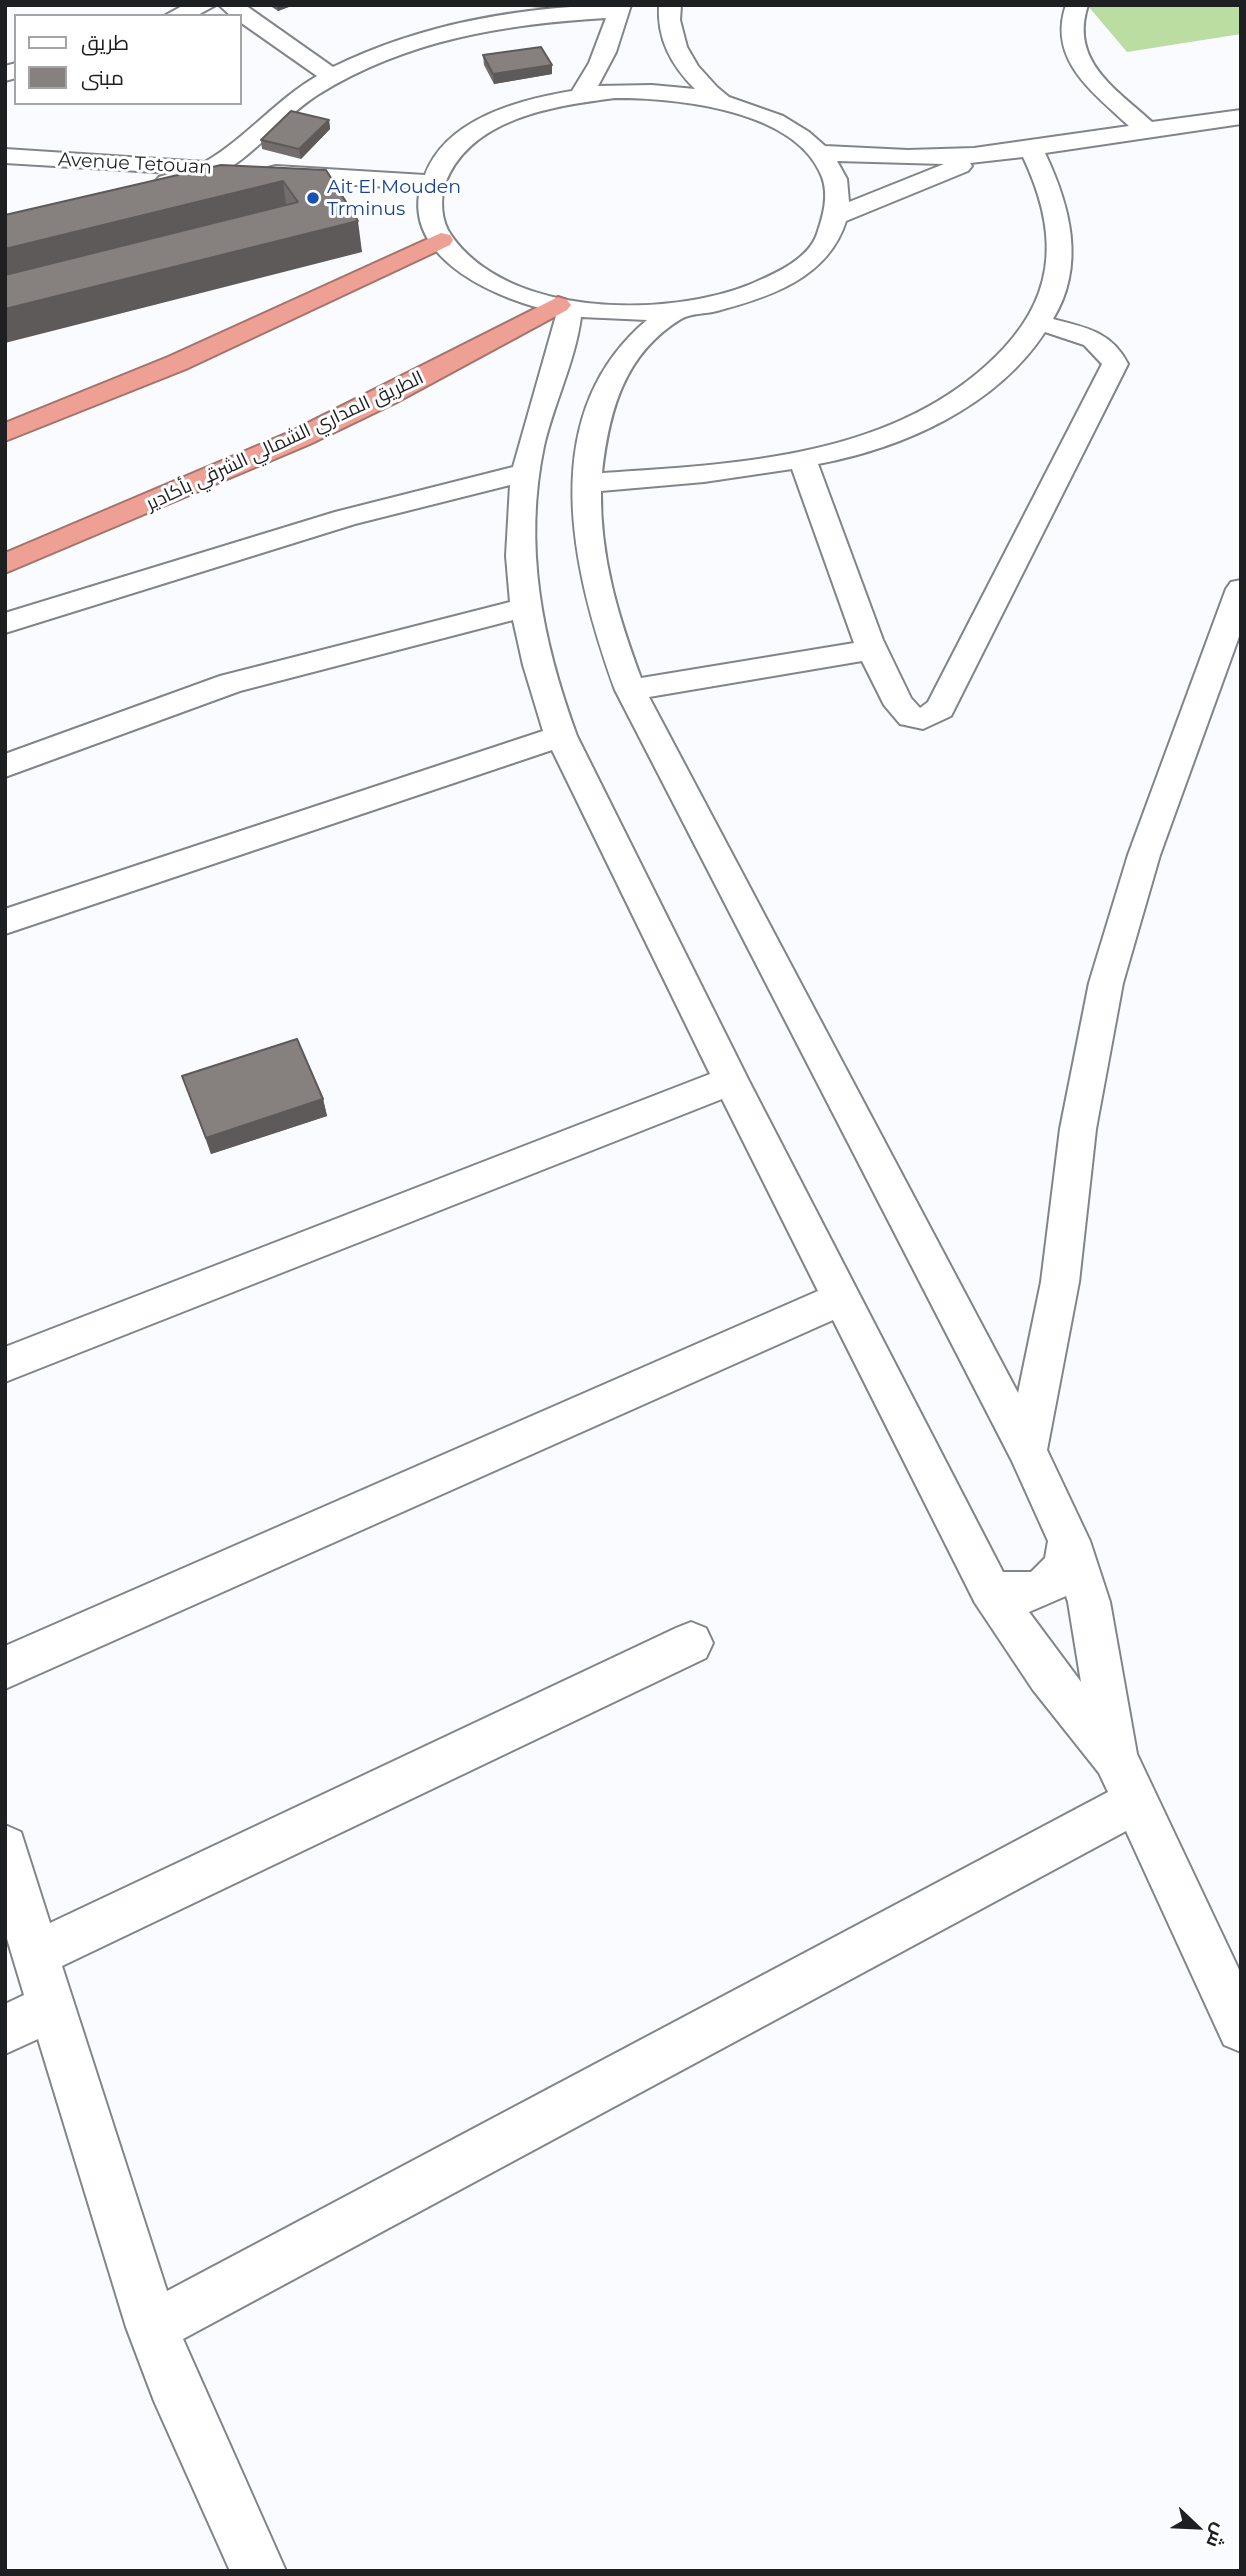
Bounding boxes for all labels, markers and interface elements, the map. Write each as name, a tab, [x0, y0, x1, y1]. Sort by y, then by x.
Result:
legend	[14, 14, 242, 105]
text: طريق	[81, 30, 129, 55]
text: مبنى	[81, 65, 124, 90]
street label: Avenue Tetouan	[57, 149, 213, 179]
place label: Ait El Mouden Trminus	[327, 176, 461, 220]
marker: Ait El Mouden Trminus	[305, 190, 321, 206]
street label: الطريق المداري الشمالي الشرقي بأكادير	[143, 367, 427, 515]
north arrow	[1162, 2492, 1232, 2562]
text: ش	[1201, 2520, 1232, 2551]

